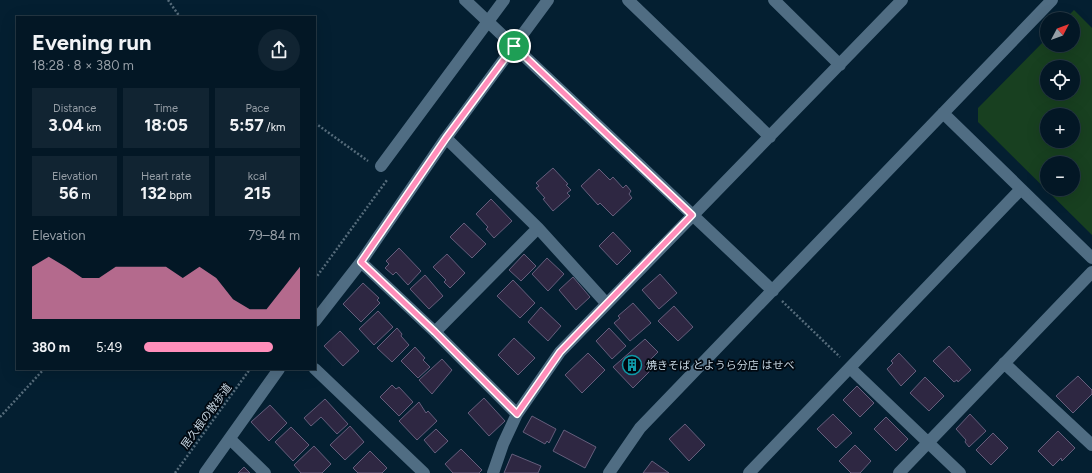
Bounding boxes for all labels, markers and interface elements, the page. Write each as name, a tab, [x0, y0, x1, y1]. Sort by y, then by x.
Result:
north arrow	[1040, 12, 1080, 52]
map controls	[1040, 12, 1080, 196]
text: Evening run	[32, 29, 152, 56]
button: share	[258, 29, 300, 71]
pin	[497, 29, 531, 63]
icon: arrive	[503, 35, 525, 57]
text: 18:28 · 8 × 380 m	[32, 58, 134, 73]
button: locate	[1040, 60, 1080, 100]
text: Distance	[53, 102, 96, 115]
text: Time	[154, 102, 178, 115]
text: Pace	[245, 102, 269, 115]
button: +	[1040, 108, 1080, 148]
text: 3.04	[48, 115, 84, 135]
text: 18:05	[144, 115, 188, 135]
text: 5:57	[229, 115, 264, 135]
text: km	[84, 121, 101, 134]
text: /km	[264, 121, 285, 134]
button: −	[1040, 156, 1080, 196]
text: Elevation	[52, 170, 97, 183]
text: Heart rate	[141, 170, 191, 183]
text: kcal	[248, 170, 267, 183]
text: 56	[59, 183, 79, 203]
text: 132	[140, 183, 167, 203]
text: 215	[244, 183, 271, 203]
text: m	[79, 189, 91, 202]
text: bpm	[167, 189, 192, 202]
text: Elevation	[32, 228, 85, 243]
text: 79–84 m	[248, 228, 300, 243]
text: 380 m	[32, 340, 70, 355]
text: 5:49	[96, 340, 122, 355]
building icon: 焼きそば とようら分店 はせべ	[621, 354, 643, 376]
place label: 焼きそば とようら分店 はせべ	[646, 359, 794, 372]
street label: 居久根の散歩道	[179, 381, 234, 451]

